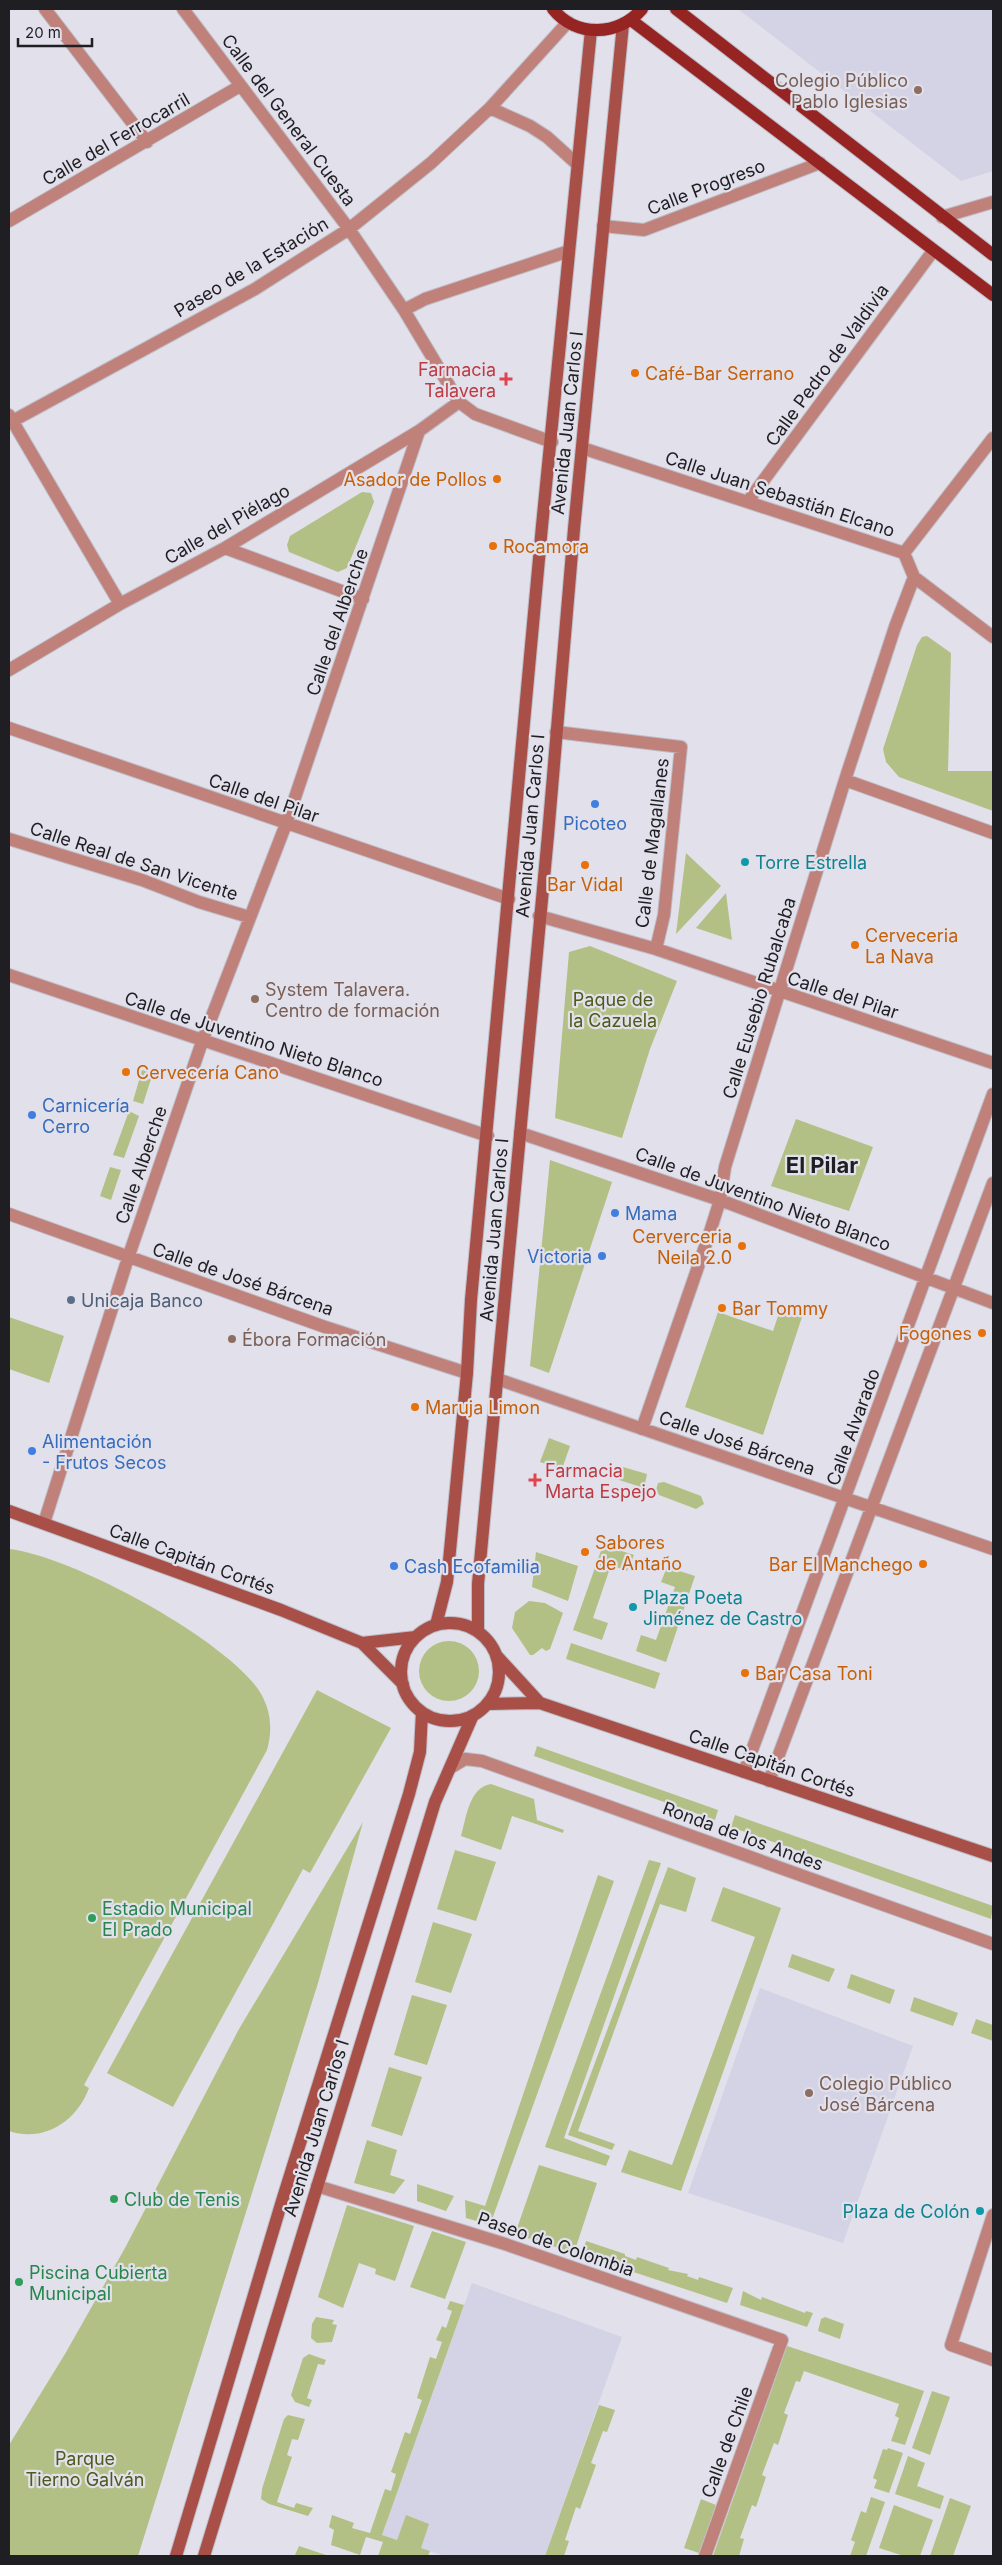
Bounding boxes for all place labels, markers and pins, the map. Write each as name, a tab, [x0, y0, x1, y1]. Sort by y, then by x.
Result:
place label: Colegio Público Pablo Iglesias	[775, 70, 908, 112]
marker: Colegio Público Pablo Iglesias	[912, 84, 924, 96]
place label: Farmacia Talavera	[418, 359, 496, 401]
place label: Café-Bar Serrano	[645, 363, 794, 384]
marker: Café-Bar Serrano	[629, 367, 641, 379]
marker: Farmacia Talavera	[500, 373, 512, 385]
place label: Asador de Pollos	[344, 469, 487, 490]
marker: Asador de Pollos	[491, 473, 503, 485]
place label: Rocamora	[503, 536, 589, 557]
marker: Rocamora	[487, 540, 499, 552]
marker: Picoteo	[589, 798, 601, 810]
place label: Picoteo	[563, 813, 627, 834]
place label: Torre Estrella	[755, 852, 867, 873]
marker: Torre Estrella	[739, 856, 751, 868]
marker: Bar Vidal	[579, 859, 591, 871]
place label: Bar Vidal	[547, 874, 623, 895]
place label: Cerveceria La Nava	[865, 925, 958, 967]
marker: Cerveceria La Nava	[849, 939, 861, 951]
place label: System Talavera. Centro de formación	[265, 979, 440, 1021]
marker: System Talavera. Centro de formación	[249, 993, 261, 1005]
place label: Cervecería Cano	[136, 1062, 279, 1083]
marker: Cervecería Cano	[120, 1066, 132, 1078]
place label: Carnicería Cerro	[42, 1095, 130, 1137]
marker: Carnicería Cerro	[26, 1109, 38, 1121]
place label: Mama	[625, 1203, 677, 1224]
marker: Mama	[609, 1207, 621, 1219]
place label: Cerverceria Neila 2.0	[632, 1226, 732, 1268]
marker: Cerverceria Neila 2.0	[736, 1240, 748, 1252]
place label: Victoria	[527, 1246, 592, 1267]
marker: Victoria	[596, 1250, 608, 1262]
place label: Unicaja Banco	[81, 1290, 203, 1311]
marker: Unicaja Banco	[65, 1294, 77, 1306]
place label: Bar Tommy	[732, 1298, 828, 1319]
marker: Bar Tommy	[716, 1302, 728, 1314]
place label: Fogones	[899, 1323, 972, 1344]
marker: Fogones	[976, 1327, 988, 1339]
place label: Ébora Formación	[242, 1328, 386, 1350]
marker: Ébora Formación	[226, 1333, 238, 1345]
place label: Maruja Limon	[425, 1397, 540, 1418]
marker: Maruja Limon	[409, 1401, 421, 1413]
place label: Alimentación - Frutos Secos	[42, 1431, 167, 1473]
marker: Alimentación - Frutos Secos	[26, 1445, 38, 1457]
place label: Farmacia Marta Espejo	[545, 1460, 657, 1502]
marker: Farmacia Marta Espejo	[529, 1474, 541, 1486]
place label: Sabores de Antaño	[595, 1532, 682, 1574]
marker: Sabores de Antaño	[579, 1546, 591, 1558]
place label: Bar El Manchego	[769, 1554, 913, 1575]
place label: Cash Ecofamilia	[404, 1556, 540, 1577]
marker: Bar El Manchego	[917, 1558, 929, 1570]
marker: Cash Ecofamilia	[388, 1560, 400, 1572]
place label: Plaza Poeta Jiménez de Castro	[643, 1587, 802, 1629]
marker: Plaza Poeta Jiménez de Castro	[627, 1601, 639, 1613]
place label: Bar Casa Toni	[755, 1663, 873, 1684]
marker: Bar Casa Toni	[739, 1667, 751, 1679]
place label: Estadio Municipal El Prado	[102, 1898, 252, 1940]
marker: Estadio Municipal El Prado	[86, 1912, 98, 1924]
place label: Colegio Público José Bárcena	[819, 2073, 952, 2115]
marker: Colegio Público José Bárcena	[803, 2087, 815, 2099]
place label: Club de Tenis	[124, 2189, 240, 2210]
marker: Club de Tenis	[108, 2193, 120, 2205]
place label: Plaza de Colón	[843, 2201, 970, 2222]
marker: Plaza de Colón	[974, 2205, 986, 2217]
place label: Piscina Cubierta Municipal	[29, 2262, 168, 2304]
marker: Piscina Cubierta Municipal	[13, 2276, 25, 2288]

